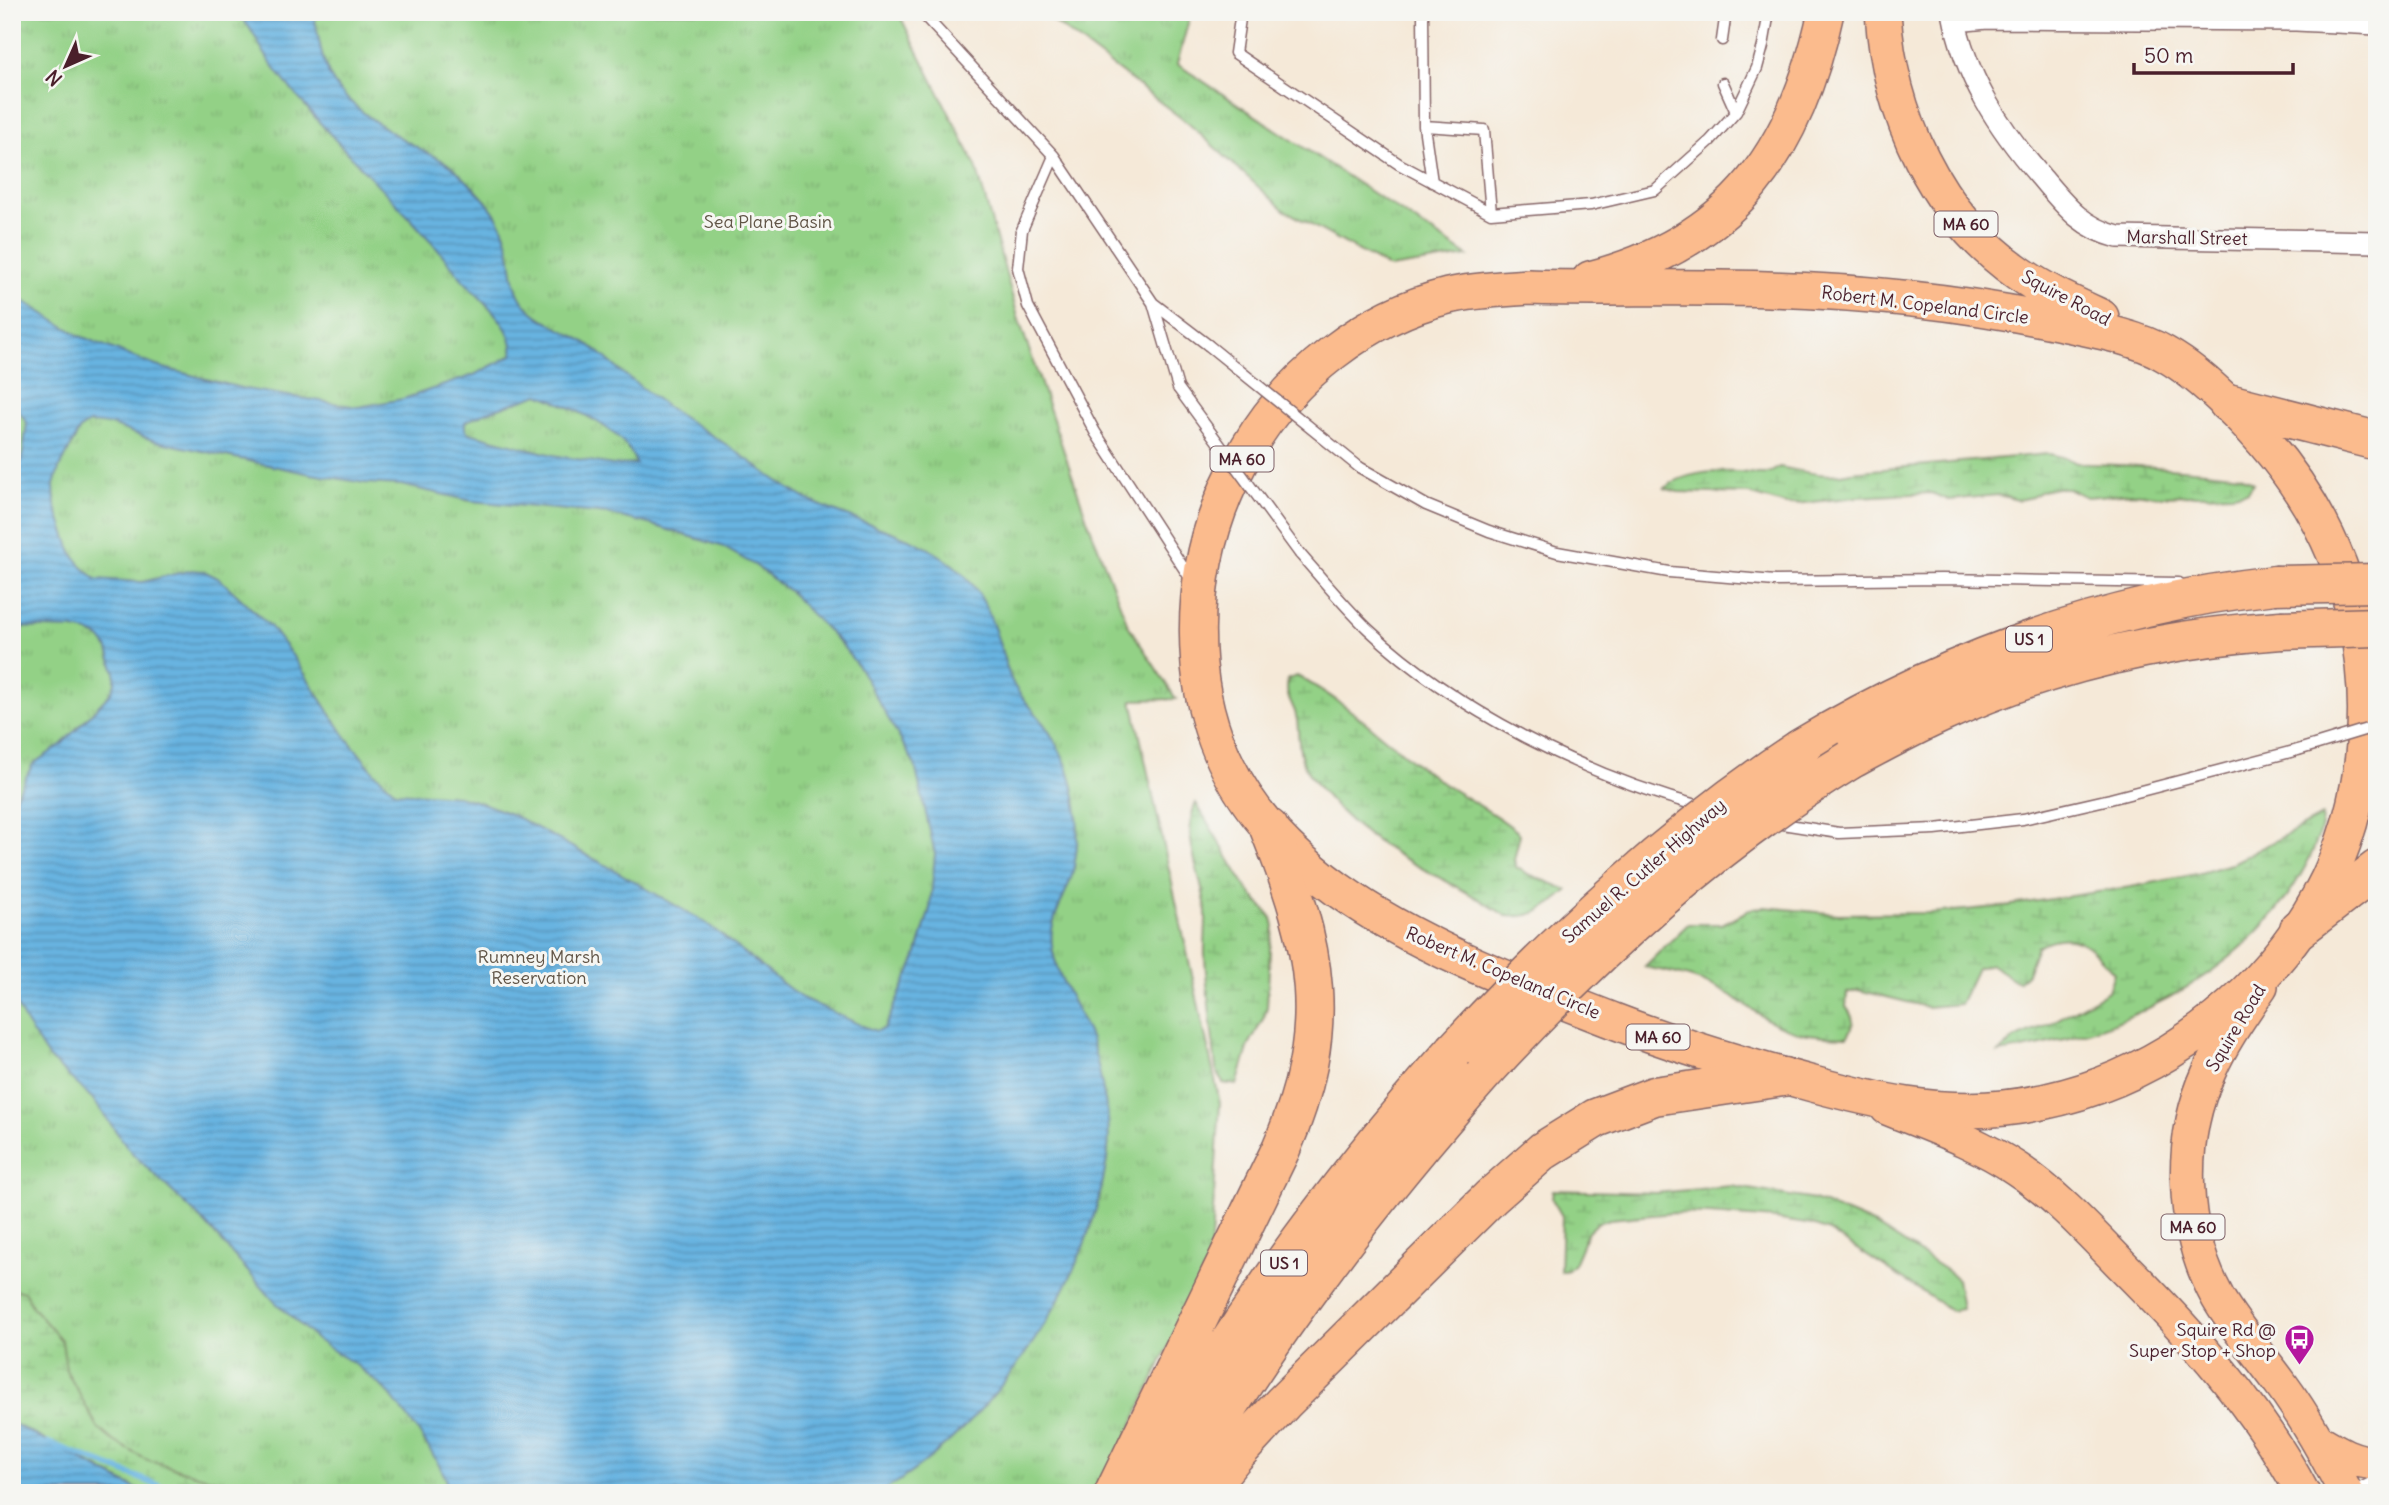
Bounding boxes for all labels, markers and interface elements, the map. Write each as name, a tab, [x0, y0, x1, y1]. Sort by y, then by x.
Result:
north arrow	[32, 32, 102, 102]
scale bar	[2134, 32, 2293, 76]
text: 50 m	[2144, 42, 2193, 69]
text: N	[41, 65, 67, 91]
park label: Sea Plane Basin	[704, 210, 832, 233]
road number: MA 60	[1934, 212, 1997, 236]
street label: Marshall Street	[2126, 225, 2248, 250]
street label: Squire Road	[2018, 265, 2115, 331]
street label: Robert M. Copeland Circle	[1820, 280, 2030, 329]
road number: MA 60	[1210, 446, 1274, 472]
road number: US 1	[2006, 626, 2052, 652]
street label: Samuel R. Cutler Highway	[1557, 793, 1730, 948]
street label: Robert M. Copeland Circle	[1403, 921, 1604, 1024]
park label: Rumney Marsh Reservation	[478, 945, 600, 989]
street label: Squire Road	[2201, 980, 2271, 1075]
road number: MA 60	[1626, 1024, 1690, 1050]
road number: MA 60	[2162, 1214, 2224, 1240]
road number: US 1	[1261, 1250, 1307, 1275]
place label: Squire Rd @ Super Stop + Shop	[2129, 1318, 2276, 1362]
bus stop icon: Squire Rd @ Super Stop + Shop	[2282, 1323, 2316, 1367]

